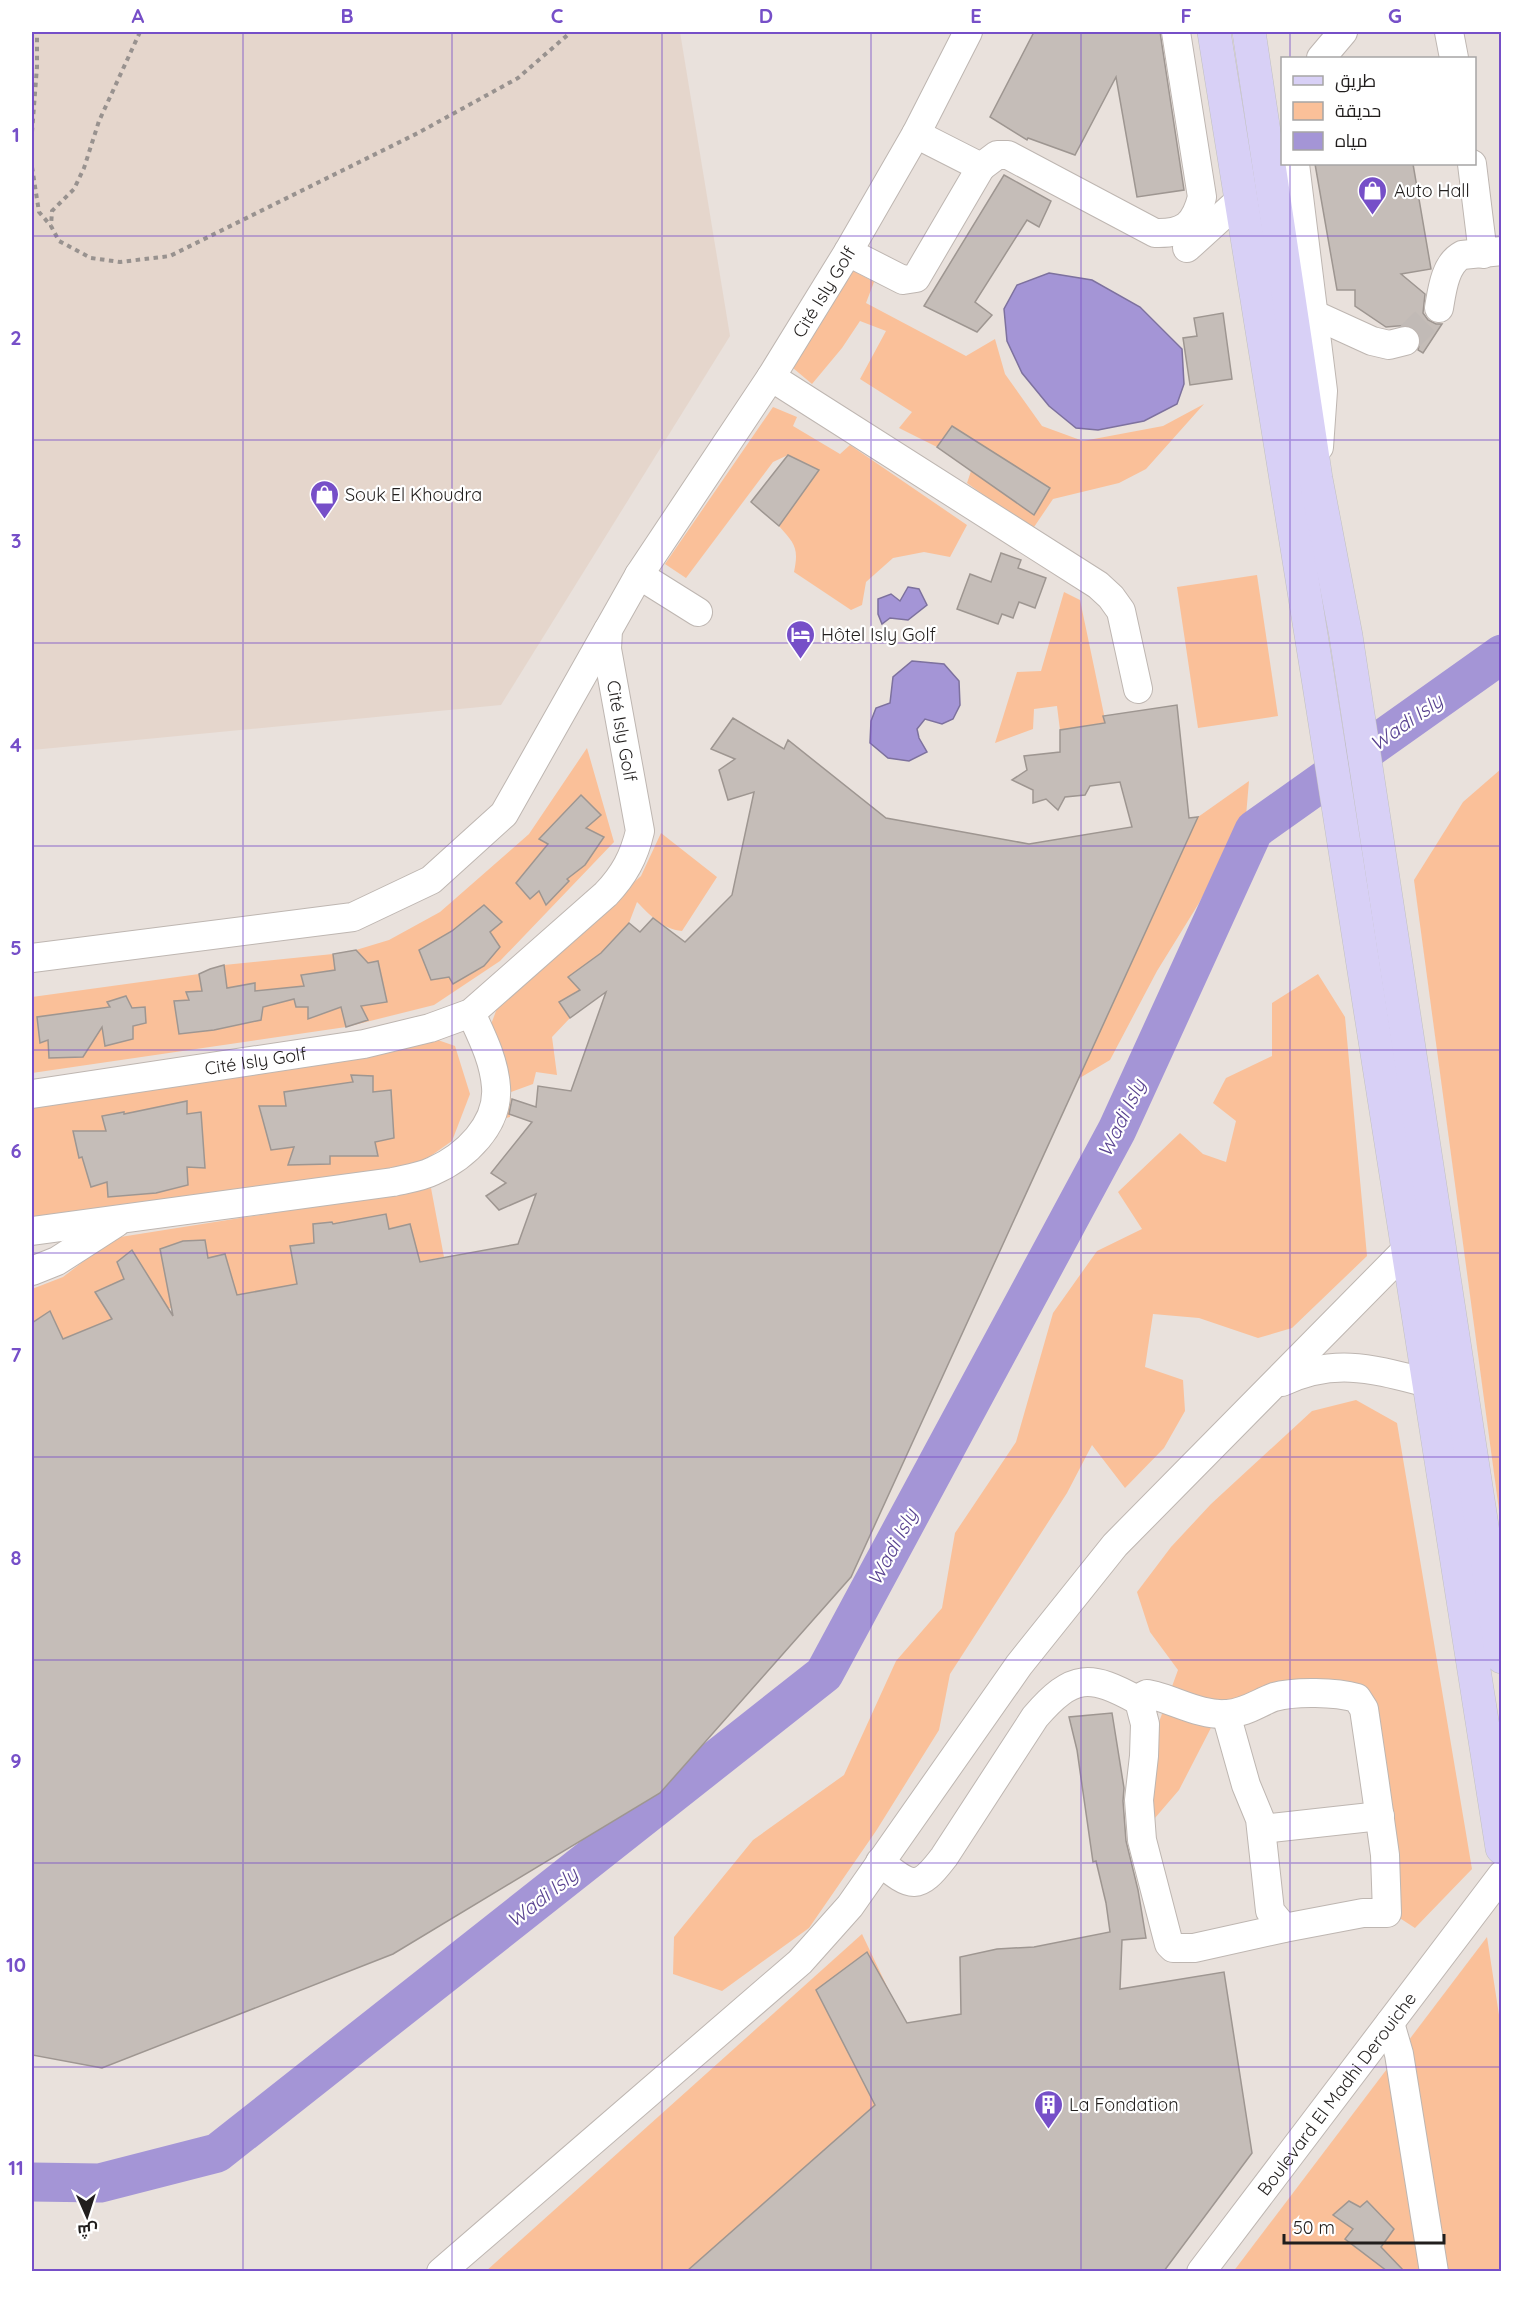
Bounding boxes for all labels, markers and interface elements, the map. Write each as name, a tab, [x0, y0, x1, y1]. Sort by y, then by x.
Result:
text: A	[132, 3, 145, 28]
text: B	[340, 3, 354, 28]
text: C	[551, 3, 564, 28]
text: D	[759, 3, 773, 28]
text: E	[970, 3, 982, 28]
text: F	[1180, 3, 1192, 28]
text: G	[1388, 3, 1402, 28]
legend	[1281, 57, 1476, 165]
text: طريق	[1335, 69, 1376, 93]
text: حديقة	[1335, 99, 1381, 122]
text: 1	[12, 122, 20, 147]
text: مياه	[1335, 129, 1368, 152]
shop icon: Auto Hall	[1357, 174, 1389, 216]
place label: Auto Hall	[1394, 179, 1470, 202]
street label: Cité Isly Golf	[787, 242, 861, 342]
text: 2	[10, 325, 22, 350]
shop icon: Souk El Khoudra	[308, 478, 340, 520]
place label: Souk El Khoudra	[345, 483, 482, 506]
text: 3	[11, 528, 21, 553]
hotel icon: Hôtel Isly Golf	[784, 618, 816, 660]
place label: Hôtel Isly Golf	[821, 623, 937, 646]
street label: Cité Isly Golf	[602, 678, 642, 784]
water label: Wadi Isly	[1365, 687, 1449, 756]
text: 4	[10, 732, 22, 757]
text: 5	[10, 935, 22, 960]
street label: Cité Isly Golf	[203, 1041, 308, 1079]
water label: Wadi Isly	[1092, 1074, 1151, 1161]
text: 6	[10, 1138, 22, 1163]
text: 7	[11, 1342, 22, 1367]
water label: Wadi Isly	[861, 1503, 923, 1590]
text: 8	[11, 1545, 22, 1570]
text: 9	[10, 1748, 22, 1773]
water label: Wadi Isly	[502, 1861, 584, 1932]
text: 10	[6, 1952, 26, 1977]
street label: Boulevard El Madhi Derouiche	[1252, 1987, 1421, 2200]
building icon: La Fondation	[1032, 2088, 1064, 2130]
place label: La Fondation	[1069, 2093, 1179, 2116]
text: 11	[8, 2155, 24, 2180]
north arrow	[57, 2186, 117, 2246]
scale bar	[1284, 2207, 1444, 2245]
text: 50 m	[1293, 2216, 1335, 2239]
text: ش	[77, 2220, 99, 2242]

